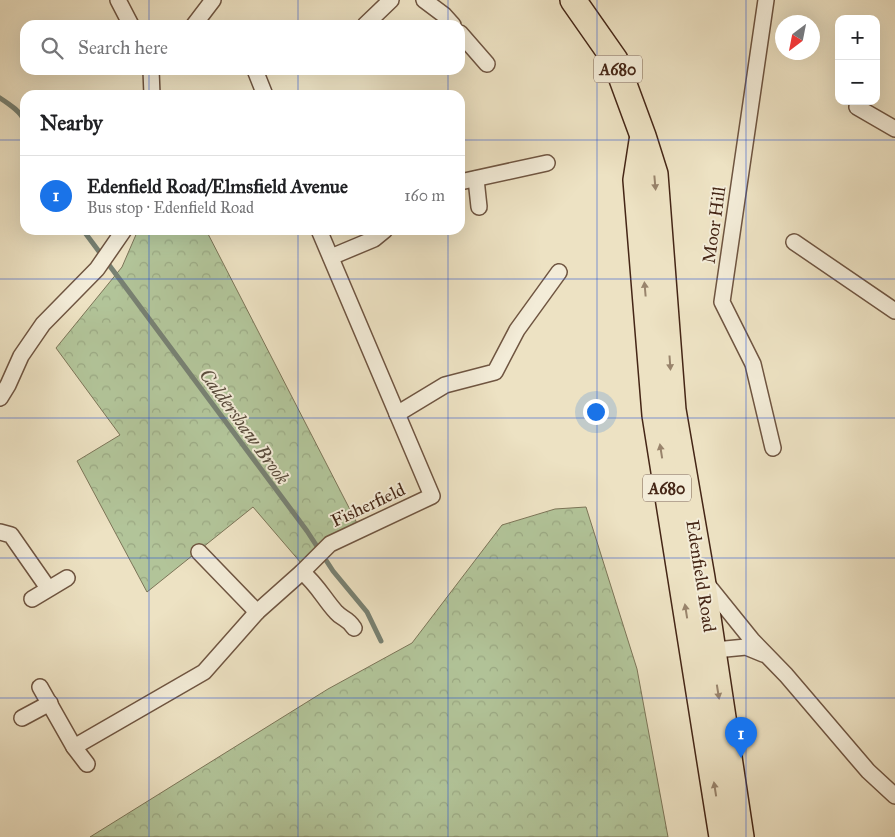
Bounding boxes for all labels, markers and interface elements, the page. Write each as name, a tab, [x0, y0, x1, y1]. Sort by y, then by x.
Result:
north arrow	[775, 15, 820, 60]
map controls	[835, 15, 880, 105]
button: +	[835, 15, 880, 60]
search box	[20, 20, 465, 75]
icon: search	[38, 34, 66, 62]
text: Search here	[78, 36, 168, 59]
road number: A680	[594, 56, 642, 82]
button: −	[835, 60, 880, 105]
text: Nearby	[40, 110, 103, 136]
text: Edenfield Road/Elmsfield Avenue	[87, 175, 348, 198]
one-way arrow	[652, 175, 660, 191]
street label: Moor Hill	[698, 185, 730, 265]
text: 1	[53, 186, 59, 205]
text: 160 m	[404, 186, 445, 205]
text: Bus stop · Edenfield Road	[87, 198, 254, 217]
one-way arrow	[640, 281, 648, 297]
one-way arrow	[666, 355, 674, 371]
water label: Caldershaw Brook	[195, 364, 295, 489]
your location	[583, 399, 609, 425]
one-way arrow	[656, 442, 664, 458]
road number: A680	[643, 474, 691, 502]
street label: Fisherfield	[327, 478, 409, 532]
street label: Edenfield Road	[681, 518, 721, 634]
one-way arrow	[682, 603, 690, 619]
one-way arrow	[714, 684, 722, 700]
pin: 1	[725, 717, 757, 758]
one-way arrow	[710, 781, 718, 797]

